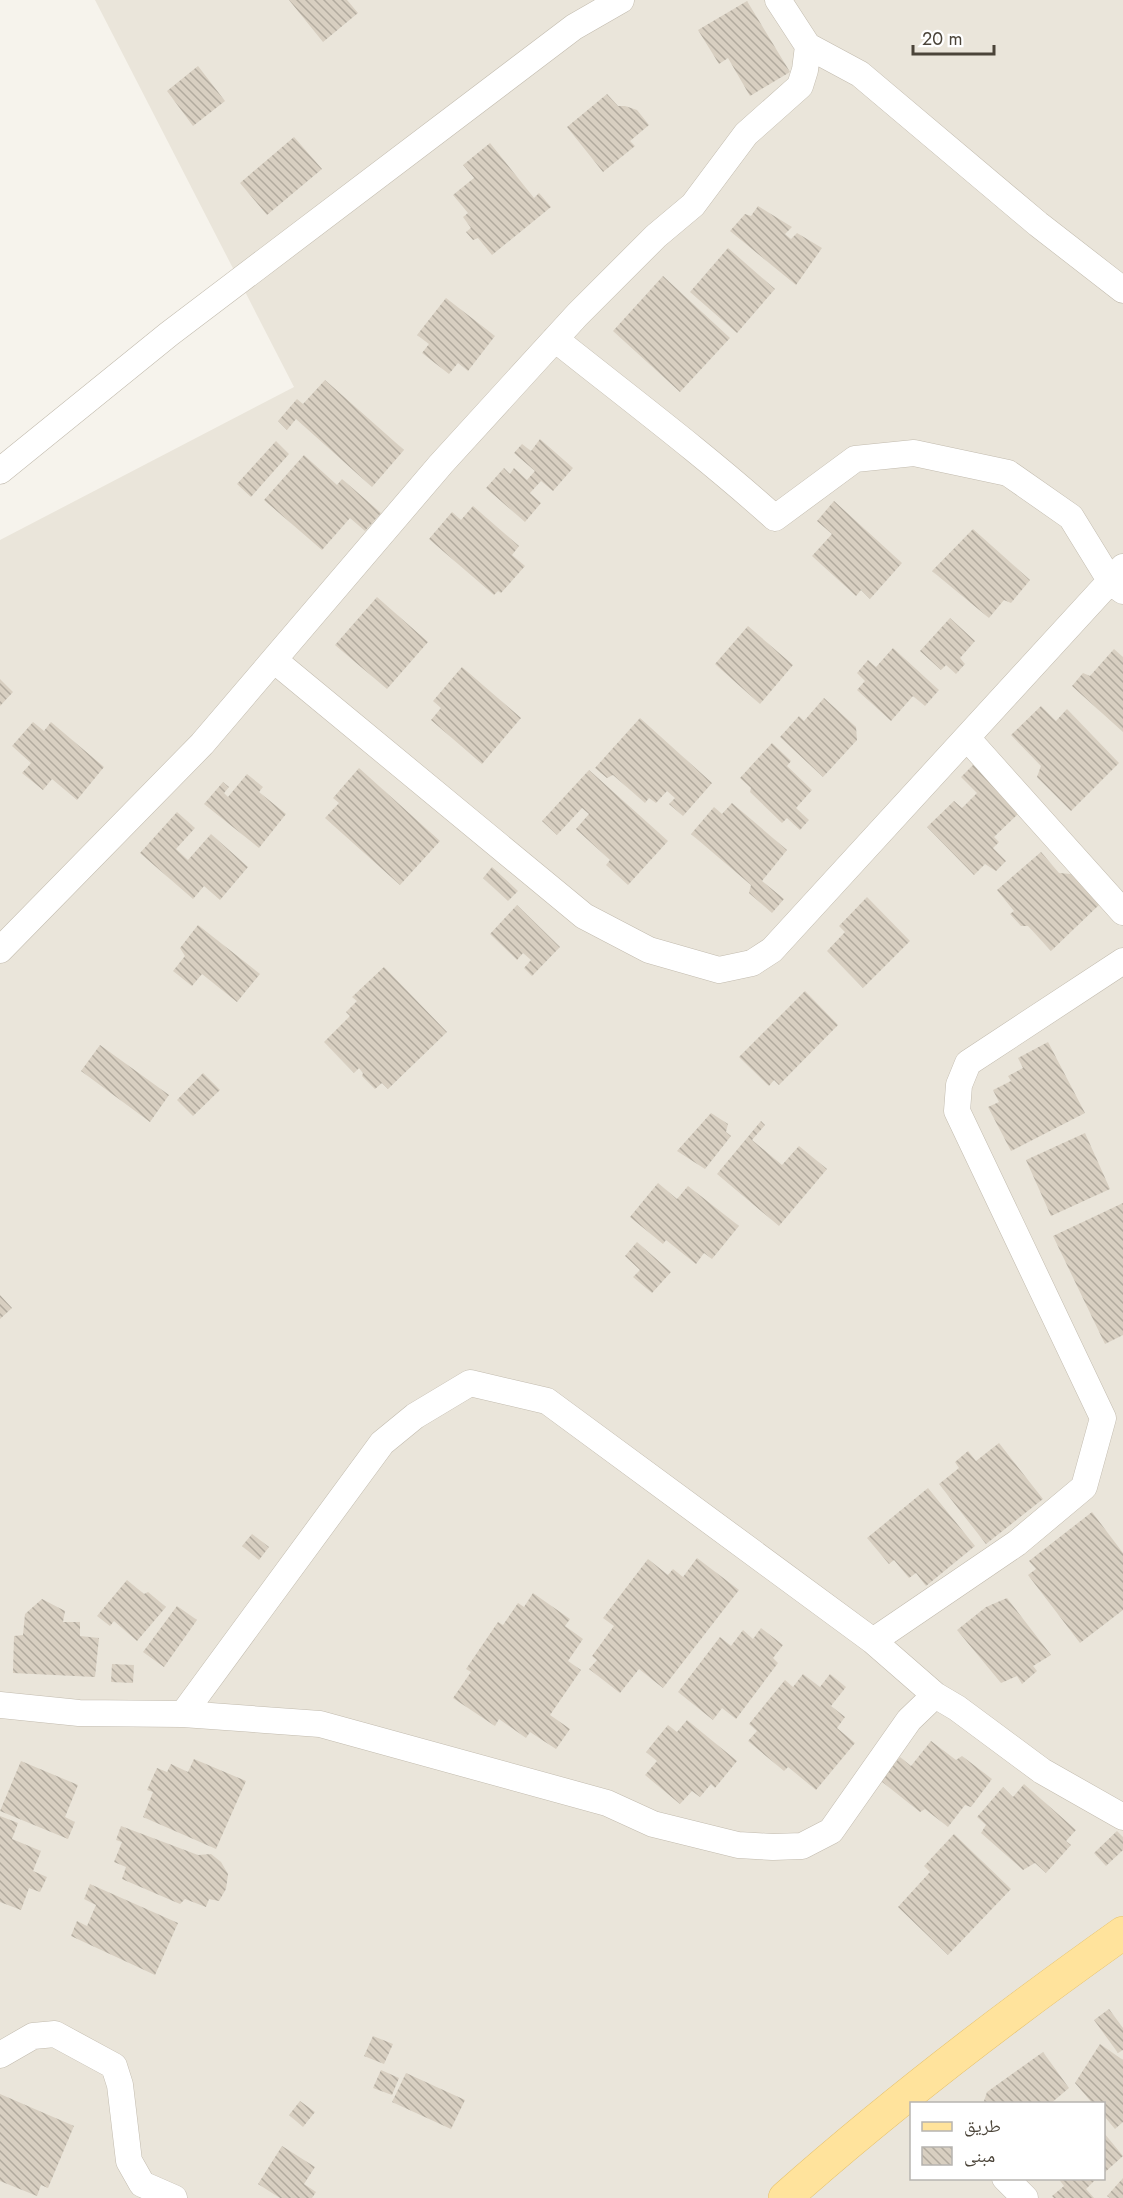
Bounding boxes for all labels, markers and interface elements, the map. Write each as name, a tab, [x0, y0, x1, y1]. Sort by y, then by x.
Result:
scale bar	[913, 18, 994, 56]
text: 20 m	[922, 26, 962, 52]
legend	[910, 2102, 1105, 2180]
text: طريق	[964, 2113, 1001, 2139]
text: مبنى	[964, 2143, 995, 2169]

